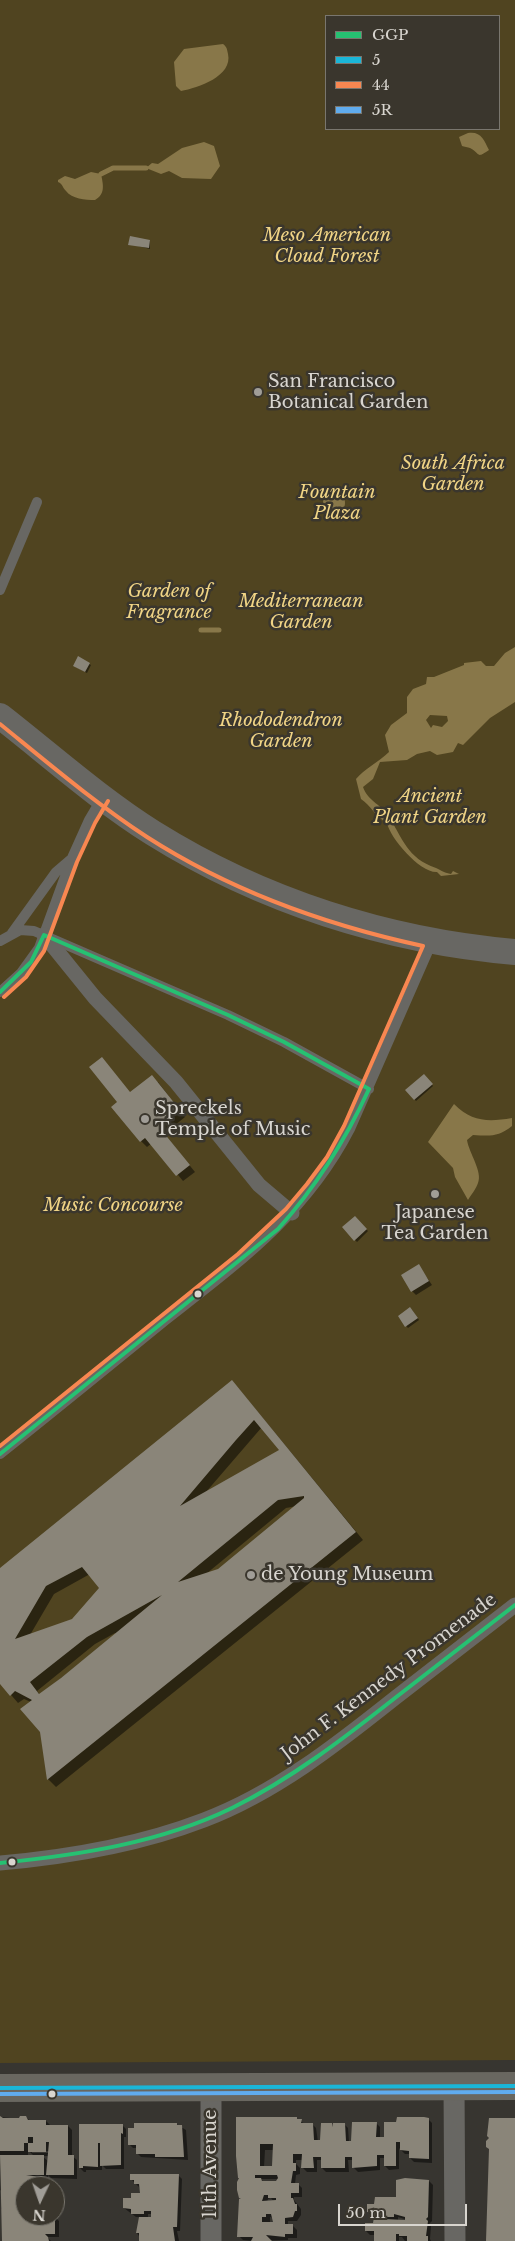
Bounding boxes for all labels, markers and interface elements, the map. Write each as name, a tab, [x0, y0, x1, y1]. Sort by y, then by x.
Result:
legend	[325, 15, 500, 130]
text: GGP	[372, 25, 408, 44]
text: 5	[372, 50, 381, 69]
text: 44	[372, 75, 390, 94]
text: 5R	[372, 100, 392, 119]
park label: Meso American Cloud Forest	[263, 225, 391, 268]
place label: San Francisco Botanical Garden	[268, 371, 428, 414]
marker: San Francisco Botanical Garden	[252, 386, 264, 398]
park label: South Africa Garden	[401, 453, 505, 496]
park label: Fountain Plaza	[298, 482, 376, 524]
park label: Garden of Fragrance	[126, 581, 212, 624]
park label: Mediterranean Garden	[238, 591, 364, 634]
park label: Rhododendron Garden	[219, 710, 343, 752]
park label: Ancient Plant Garden	[373, 786, 487, 829]
place label: Spreckels Temple of Music	[155, 1098, 310, 1140]
marker: Spreckels Temple of Music	[139, 1113, 151, 1125]
marker: Japanese Tea Garden	[429, 1188, 441, 1200]
park label: Music Concourse	[43, 1195, 183, 1217]
place label: Japanese Tea Garden	[382, 1202, 488, 1244]
unlabelled marker	[193, 1289, 203, 1299]
place label: de Young Museum	[261, 1564, 433, 1586]
marker: de Young Museum	[245, 1569, 257, 1581]
street label: John F. Kennedy Promenade	[277, 1589, 501, 1765]
unlabelled marker	[7, 1857, 17, 1867]
unlabelled marker	[47, 2089, 57, 2099]
street label: 11th Avenue	[200, 2110, 222, 2218]
north arrow	[15, 2176, 65, 2226]
scale bar	[340, 2194, 469, 2226]
text: 50 m	[346, 2203, 386, 2222]
text: N	[32, 2206, 46, 2224]

